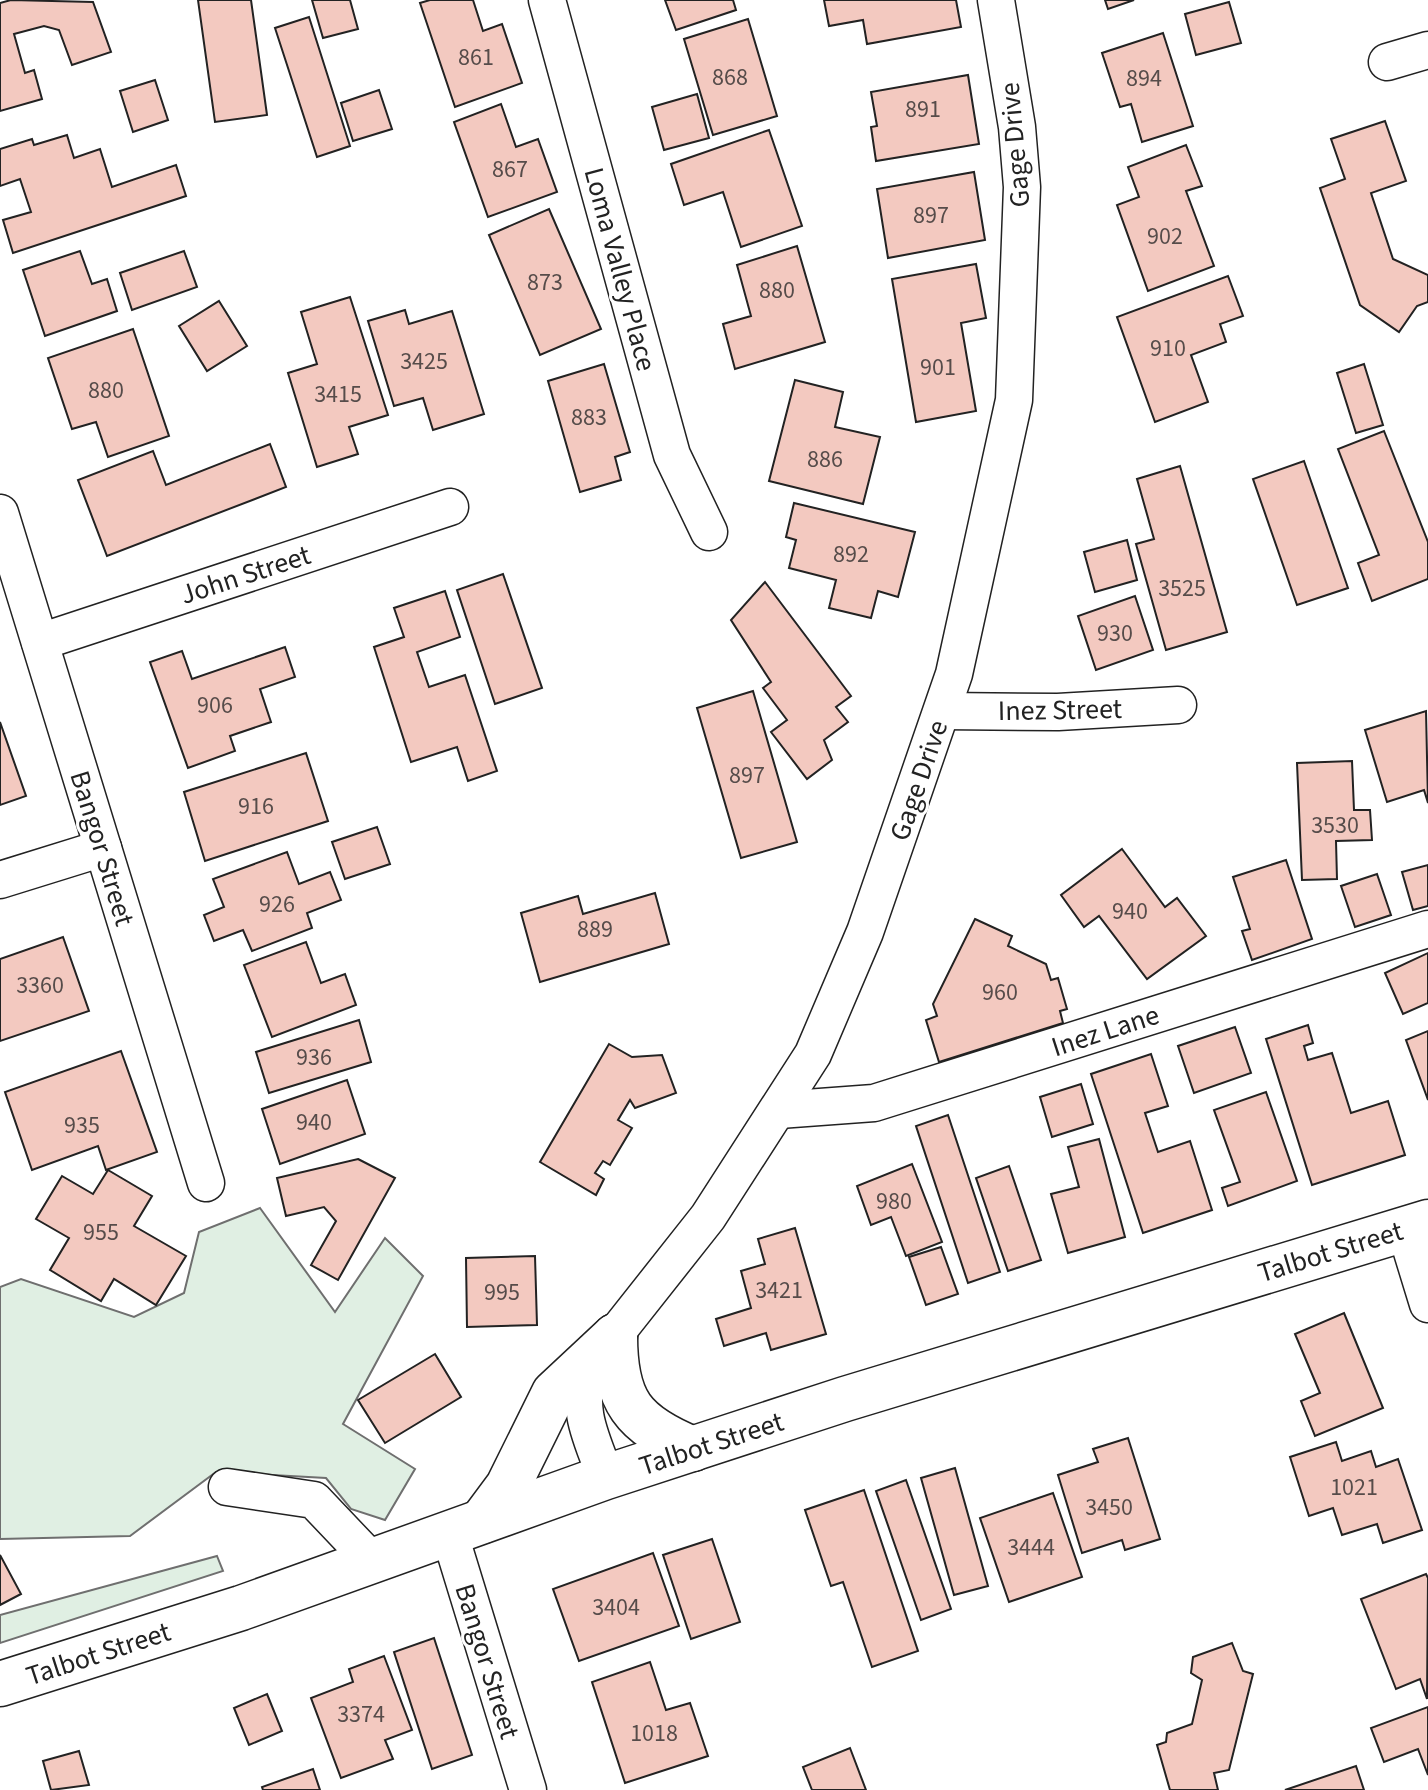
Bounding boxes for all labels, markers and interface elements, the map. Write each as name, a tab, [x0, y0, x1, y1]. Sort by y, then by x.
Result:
house number: 861	[458, 40, 494, 75]
house number: 868	[712, 60, 748, 95]
house number: 894	[1126, 61, 1162, 96]
street label: Gage Drive	[990, 81, 1040, 209]
house number: 891	[905, 92, 941, 127]
house number: 867	[492, 152, 528, 187]
street label: Loma Valley Place	[574, 163, 666, 376]
house number: 897	[913, 198, 949, 233]
house number: 902	[1147, 219, 1183, 254]
house number: 873	[527, 265, 563, 300]
house number: 880	[759, 273, 795, 308]
house number: 910	[1150, 331, 1186, 366]
house number: 3425	[400, 344, 448, 379]
house number: 901	[920, 350, 956, 385]
house number: 880	[88, 373, 124, 408]
house number: 3415	[314, 377, 362, 412]
house number: 883	[571, 400, 607, 435]
house number: 886	[807, 442, 843, 477]
street label: John Street	[175, 535, 316, 615]
house number: 892	[833, 537, 869, 572]
house number: 3525	[1158, 571, 1206, 606]
house number: 930	[1097, 616, 1133, 651]
house number: 906	[197, 688, 233, 723]
street label: Inez Street	[998, 689, 1123, 731]
street label: Gage Drive	[880, 715, 958, 846]
house number: 897	[729, 758, 765, 793]
street label: Bangor Street	[59, 766, 145, 931]
house number: 916	[238, 789, 274, 824]
house number: 3530	[1311, 808, 1359, 843]
house number: 926	[259, 887, 295, 922]
house number: 940	[1112, 894, 1148, 929]
house number: 889	[577, 912, 613, 947]
house number: 3360	[16, 968, 64, 1003]
house number: 960	[982, 975, 1018, 1010]
street label: Inez Lane	[1046, 995, 1164, 1067]
house number: 936	[296, 1040, 332, 1075]
house number: 940	[296, 1105, 332, 1140]
house number: 935	[64, 1108, 100, 1143]
house number: 980	[876, 1184, 912, 1219]
street label: Talbot Street	[1253, 1211, 1408, 1293]
house number: 955	[83, 1215, 119, 1250]
house number: 3421	[755, 1273, 803, 1308]
house number: 995	[484, 1275, 520, 1310]
street label: Talbot Street	[634, 1402, 789, 1486]
house number: 1021	[1330, 1470, 1378, 1505]
house number: 3450	[1085, 1490, 1133, 1525]
house number: 3444	[1007, 1530, 1055, 1565]
street label: Bangor Street	[444, 1579, 530, 1744]
house number: 3404	[592, 1590, 640, 1625]
street label: Talbot Street	[21, 1612, 176, 1696]
house number: 3374	[337, 1697, 385, 1732]
house number: 1018	[630, 1716, 678, 1751]

